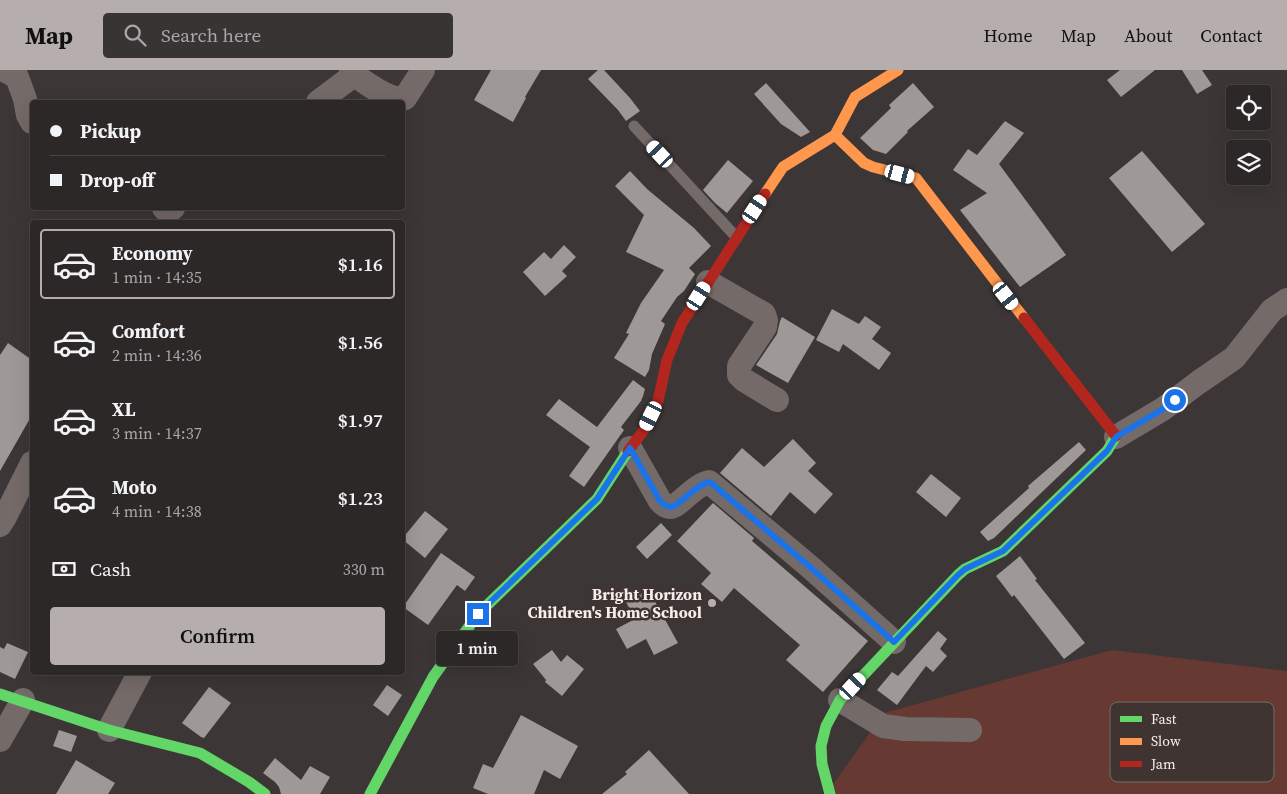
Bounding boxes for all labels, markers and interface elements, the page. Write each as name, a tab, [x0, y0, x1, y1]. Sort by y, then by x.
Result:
search box	[103, 13, 453, 58]
text: Map	[25, 19, 73, 52]
icon: search	[121, 21, 149, 49]
text: Search here	[161, 22, 261, 48]
text: Home	[984, 23, 1033, 48]
text: Map	[1061, 23, 1096, 48]
text: About	[1124, 23, 1172, 48]
text: Contact	[1200, 23, 1262, 48]
map controls	[1226, 85, 1271, 185]
button: locate	[1226, 85, 1271, 130]
text: Pickup	[80, 118, 141, 144]
car	[644, 138, 675, 170]
button: layers	[1226, 140, 1271, 185]
car	[883, 163, 916, 185]
text: Drop-off	[80, 167, 154, 193]
car	[740, 192, 769, 226]
text: Economy	[112, 240, 193, 266]
icon: car	[52, 242, 97, 287]
text: $1.16	[338, 251, 383, 277]
text: 1 min · 14:35	[112, 266, 202, 288]
car	[684, 279, 713, 313]
car	[990, 280, 1021, 312]
text: Comfort	[112, 318, 185, 344]
icon: car	[52, 320, 97, 365]
text: $1.56	[338, 329, 383, 355]
text: 2 min · 14:36	[112, 344, 202, 366]
route start	[1164, 389, 1186, 411]
text: XL	[112, 396, 135, 422]
icon: car	[52, 398, 97, 443]
car	[637, 399, 664, 433]
text: $1.97	[338, 407, 383, 433]
text: 3 min · 14:37	[112, 422, 202, 444]
text: Moto	[112, 474, 157, 500]
icon: car	[52, 476, 97, 521]
text: $1.23	[338, 485, 383, 511]
text: 4 min · 14:38	[112, 500, 202, 522]
icon: cash	[50, 555, 78, 583]
text: Cash	[90, 556, 131, 582]
text: 330 m	[343, 558, 385, 580]
place label: Bright Horizon Children's Home School	[527, 583, 702, 623]
marker: Bright Horizon Children's Home School	[706, 597, 718, 609]
route end	[467, 603, 489, 625]
button: Confirm	[50, 607, 385, 665]
callout: 1 min	[437, 632, 519, 666]
text: 1 min	[456, 637, 498, 659]
car	[837, 670, 868, 702]
legend	[1110, 702, 1274, 782]
text: Fast	[1151, 709, 1177, 729]
text: Slow	[1151, 731, 1181, 751]
text: Jam	[1150, 754, 1176, 774]

